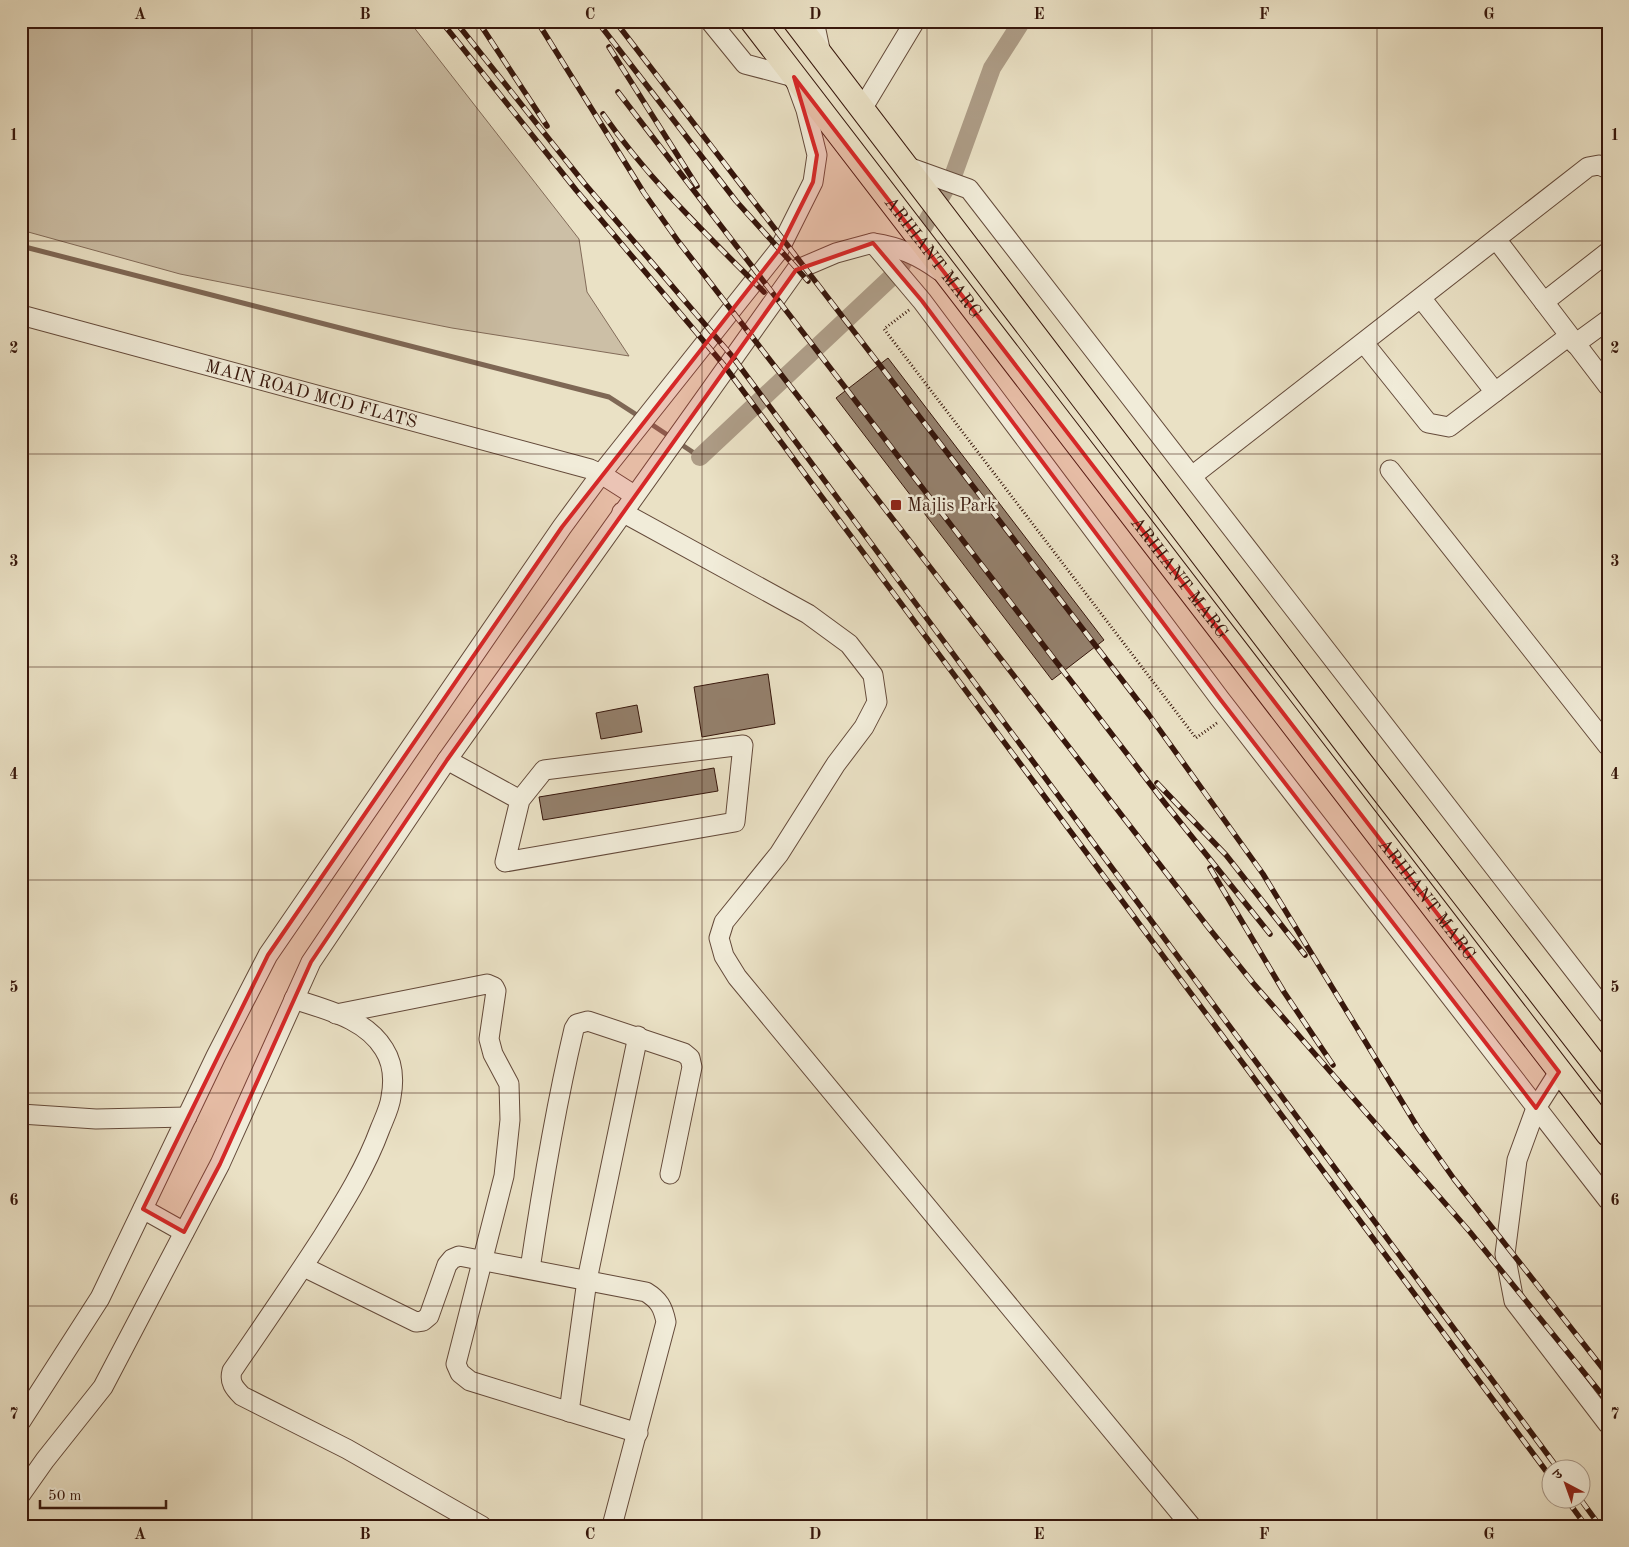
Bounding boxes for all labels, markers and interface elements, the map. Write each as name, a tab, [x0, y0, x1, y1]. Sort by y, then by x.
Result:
text: A	[134, 7, 146, 23]
text: B	[359, 7, 371, 23]
text: C	[585, 7, 595, 23]
text: D	[809, 7, 821, 23]
text: E	[1033, 7, 1045, 23]
text: F	[1259, 7, 1270, 23]
text: G	[1483, 7, 1495, 23]
text: 1	[9, 128, 19, 144]
text: 1	[1610, 128, 1620, 144]
street label: ARIHANT MARG	[881, 194, 985, 322]
text: 2	[9, 341, 19, 357]
text: 2	[1610, 341, 1620, 357]
street label: MAIN ROAD MCD FLATS	[203, 357, 419, 432]
place label: Majlis Park	[907, 497, 996, 515]
marker: Majlis Park	[889, 498, 903, 512]
street label: ARIHANT MARG	[1127, 514, 1232, 642]
text: 3	[9, 554, 19, 570]
text: 3	[1610, 554, 1620, 570]
text: 4	[9, 767, 19, 783]
text: 4	[1610, 767, 1620, 783]
street label: ARIHANT MARG	[1374, 836, 1479, 964]
text: 5	[9, 980, 19, 996]
text: 5	[1610, 980, 1620, 996]
text: 6	[9, 1193, 19, 1209]
text: 6	[1610, 1193, 1620, 1209]
text: 7	[9, 1407, 19, 1423]
text: 7	[1610, 1407, 1620, 1423]
north arrow	[1542, 1460, 1592, 1510]
text: उ	[1550, 1467, 1566, 1483]
scale bar	[40, 1477, 166, 1509]
text: 50 m	[48, 1489, 82, 1504]
text: A	[134, 1527, 146, 1543]
text: B	[359, 1527, 371, 1543]
text: C	[585, 1527, 595, 1543]
text: D	[809, 1527, 821, 1543]
text: E	[1033, 1527, 1045, 1543]
text: F	[1259, 1527, 1270, 1543]
text: G	[1483, 1527, 1495, 1543]

